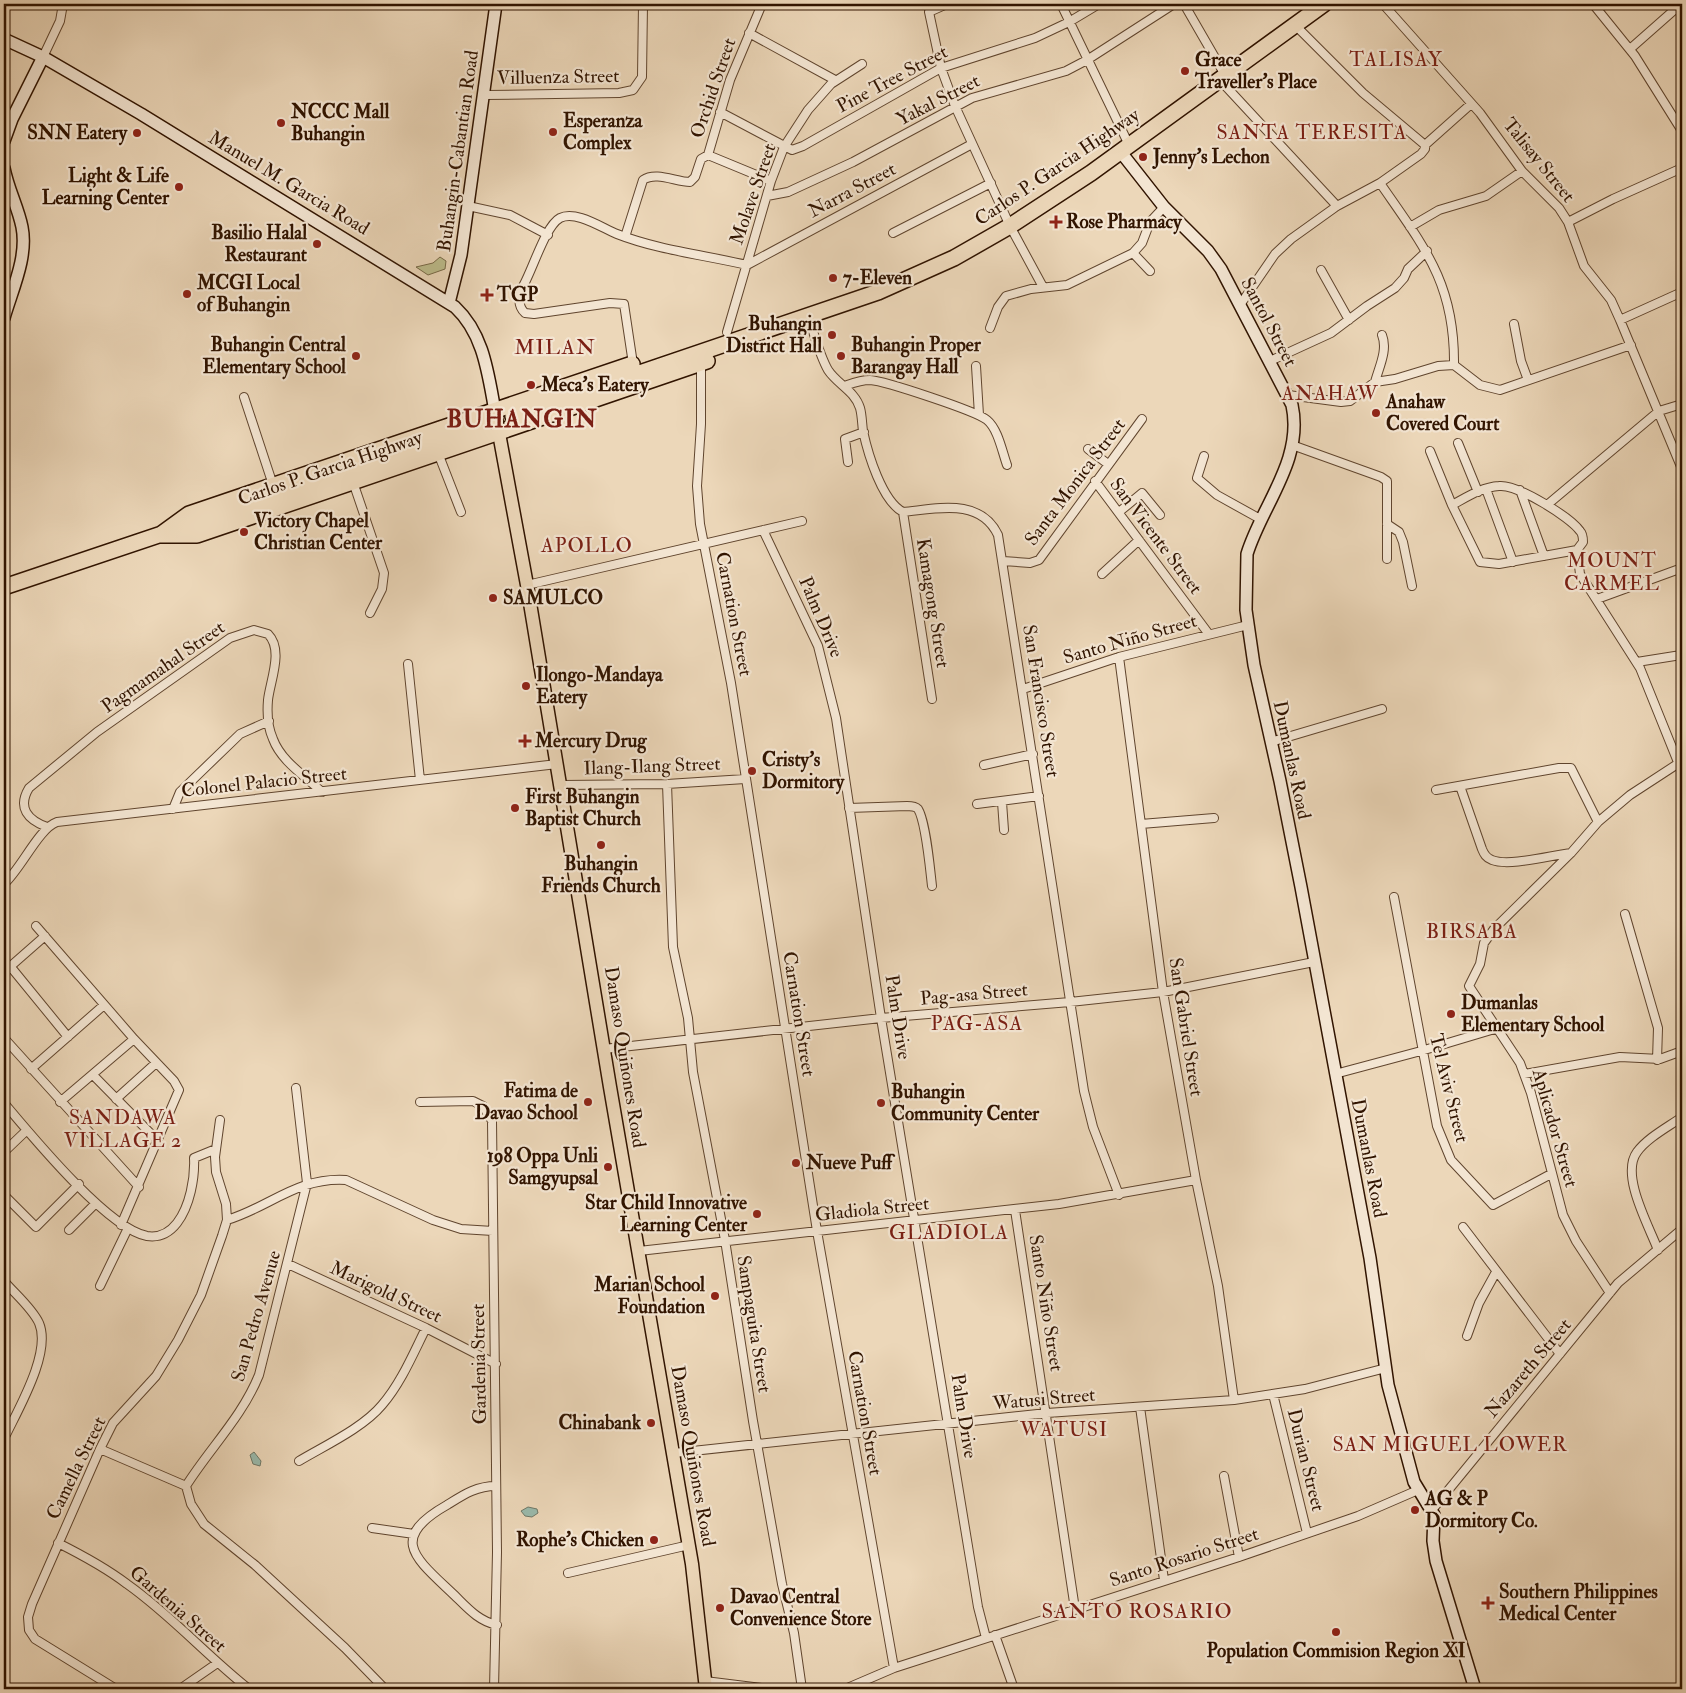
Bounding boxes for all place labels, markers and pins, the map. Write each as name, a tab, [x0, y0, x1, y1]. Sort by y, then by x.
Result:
place label: Grace Traveller’s Place	[1194, 48, 1317, 94]
marker: Grace Traveller’s Place	[1179, 65, 1191, 77]
place label: NCCC Mall Buhangin	[290, 100, 389, 147]
place label: Esperanza Complex	[563, 109, 644, 156]
marker: NCCC Mall Buhangin	[275, 117, 287, 129]
place label: SNN Eatery	[27, 121, 128, 146]
marker: Esperanza Complex	[547, 126, 559, 138]
marker: SNN Eatery	[131, 127, 143, 139]
place label: Jenny's Lechon	[1152, 145, 1270, 170]
marker: Jenny's Lechon	[1137, 151, 1149, 163]
place label: Light & Life Learning Center	[42, 164, 170, 211]
marker: Light & Life Learning Center	[173, 181, 185, 193]
place label: Rose Pharmacy	[1066, 210, 1182, 235]
marker: Rose Pharmacy	[1050, 216, 1062, 228]
place label: Basilio Halal Restaurant	[211, 221, 308, 267]
marker: Basilio Halal Restaurant	[311, 238, 323, 250]
place label: 7-Eleven	[843, 266, 912, 290]
place label: MCGI Local of Buhangin	[196, 271, 300, 318]
marker: 7-Eleven	[827, 272, 839, 284]
place label: TGP	[496, 283, 538, 307]
marker: MCGI Local of Buhangin	[181, 288, 193, 300]
marker: TGP	[481, 289, 493, 301]
place label: Buhangin District Hall	[726, 312, 822, 358]
marker: Buhangin District Hall	[826, 329, 838, 341]
place label: Buhangin Central Elementary School	[203, 333, 346, 380]
place label: Buhangin Proper Barangay Hall	[851, 333, 982, 380]
marker: Buhangin Central Elementary School	[350, 350, 362, 362]
marker: Buhangin Proper Barangay Hall	[835, 350, 847, 362]
place label: Meca's Eatery	[540, 373, 649, 398]
marker: Meca's Eatery	[525, 379, 537, 391]
place label: Anahaw Covered Court	[1385, 390, 1500, 436]
marker: Anahaw Covered Court	[1370, 407, 1382, 419]
place label: Victory Chapel Christian Center	[253, 509, 383, 555]
marker: Victory Chapel Christian Center	[238, 526, 250, 538]
place label: SAMULCO	[503, 586, 603, 610]
marker: SAMULCO	[487, 592, 499, 604]
place label: Ilongo-Mandaya Eatery	[536, 663, 664, 710]
marker: Ilongo-Mandaya Eatery	[520, 680, 532, 692]
place label: Mercury Drug	[534, 729, 647, 754]
marker: Mercury Drug	[519, 735, 531, 747]
place label: Cristy's Dormitory	[762, 748, 845, 795]
marker: Cristy's Dormitory	[746, 765, 758, 777]
place label: First Buhangin Baptist Church	[525, 785, 641, 832]
marker: First Buhangin Baptist Church	[509, 802, 521, 814]
marker: Buhangin Friends Church	[595, 839, 607, 851]
place label: Buhangin Friends Church	[541, 852, 661, 898]
place label: Dumanlas Elementary School	[1461, 991, 1605, 1038]
marker: Dumanlas Elementary School	[1445, 1008, 1457, 1020]
place label: Fatima de Davao School	[475, 1079, 578, 1125]
place label: Buhangin Community Center	[891, 1080, 1040, 1127]
marker: Fatima de Davao School	[582, 1096, 594, 1108]
marker: Buhangin Community Center	[875, 1097, 887, 1109]
place label: 198 Oppa Unli Samgyupsal	[487, 1144, 598, 1191]
place label: Nueve Puff	[805, 1151, 895, 1175]
marker: Nueve Puff	[790, 1157, 802, 1169]
marker: 198 Oppa Unli Samgyupsal	[602, 1161, 614, 1173]
place label: Star Child Innovative Learning Center	[585, 1191, 748, 1238]
marker: Star Child Innovative Learning Center	[751, 1208, 763, 1220]
place label: Marian School Foundation	[593, 1273, 705, 1319]
marker: Marian School Foundation	[709, 1290, 721, 1302]
place label: Chinabank	[558, 1411, 642, 1435]
marker: Chinabank	[645, 1417, 657, 1429]
place label: AG & P Dormitory Co.	[1424, 1487, 1538, 1534]
marker: AG & P Dormitory Co.	[1409, 1504, 1421, 1516]
place label: Rophe's Chicken	[516, 1528, 644, 1553]
marker: Rophe's Chicken	[648, 1534, 660, 1546]
place label: Southern Philippines Medical Center	[1498, 1580, 1658, 1626]
place label: Davao Central Convenience Store	[730, 1585, 871, 1631]
marker: Southern Philippines Medical Center	[1481, 1596, 1495, 1610]
marker: Davao Central Convenience Store	[714, 1602, 726, 1614]
marker: Population Commision Region XI	[1330, 1626, 1342, 1638]
place label: Population Commision Region XI	[1207, 1639, 1466, 1664]

